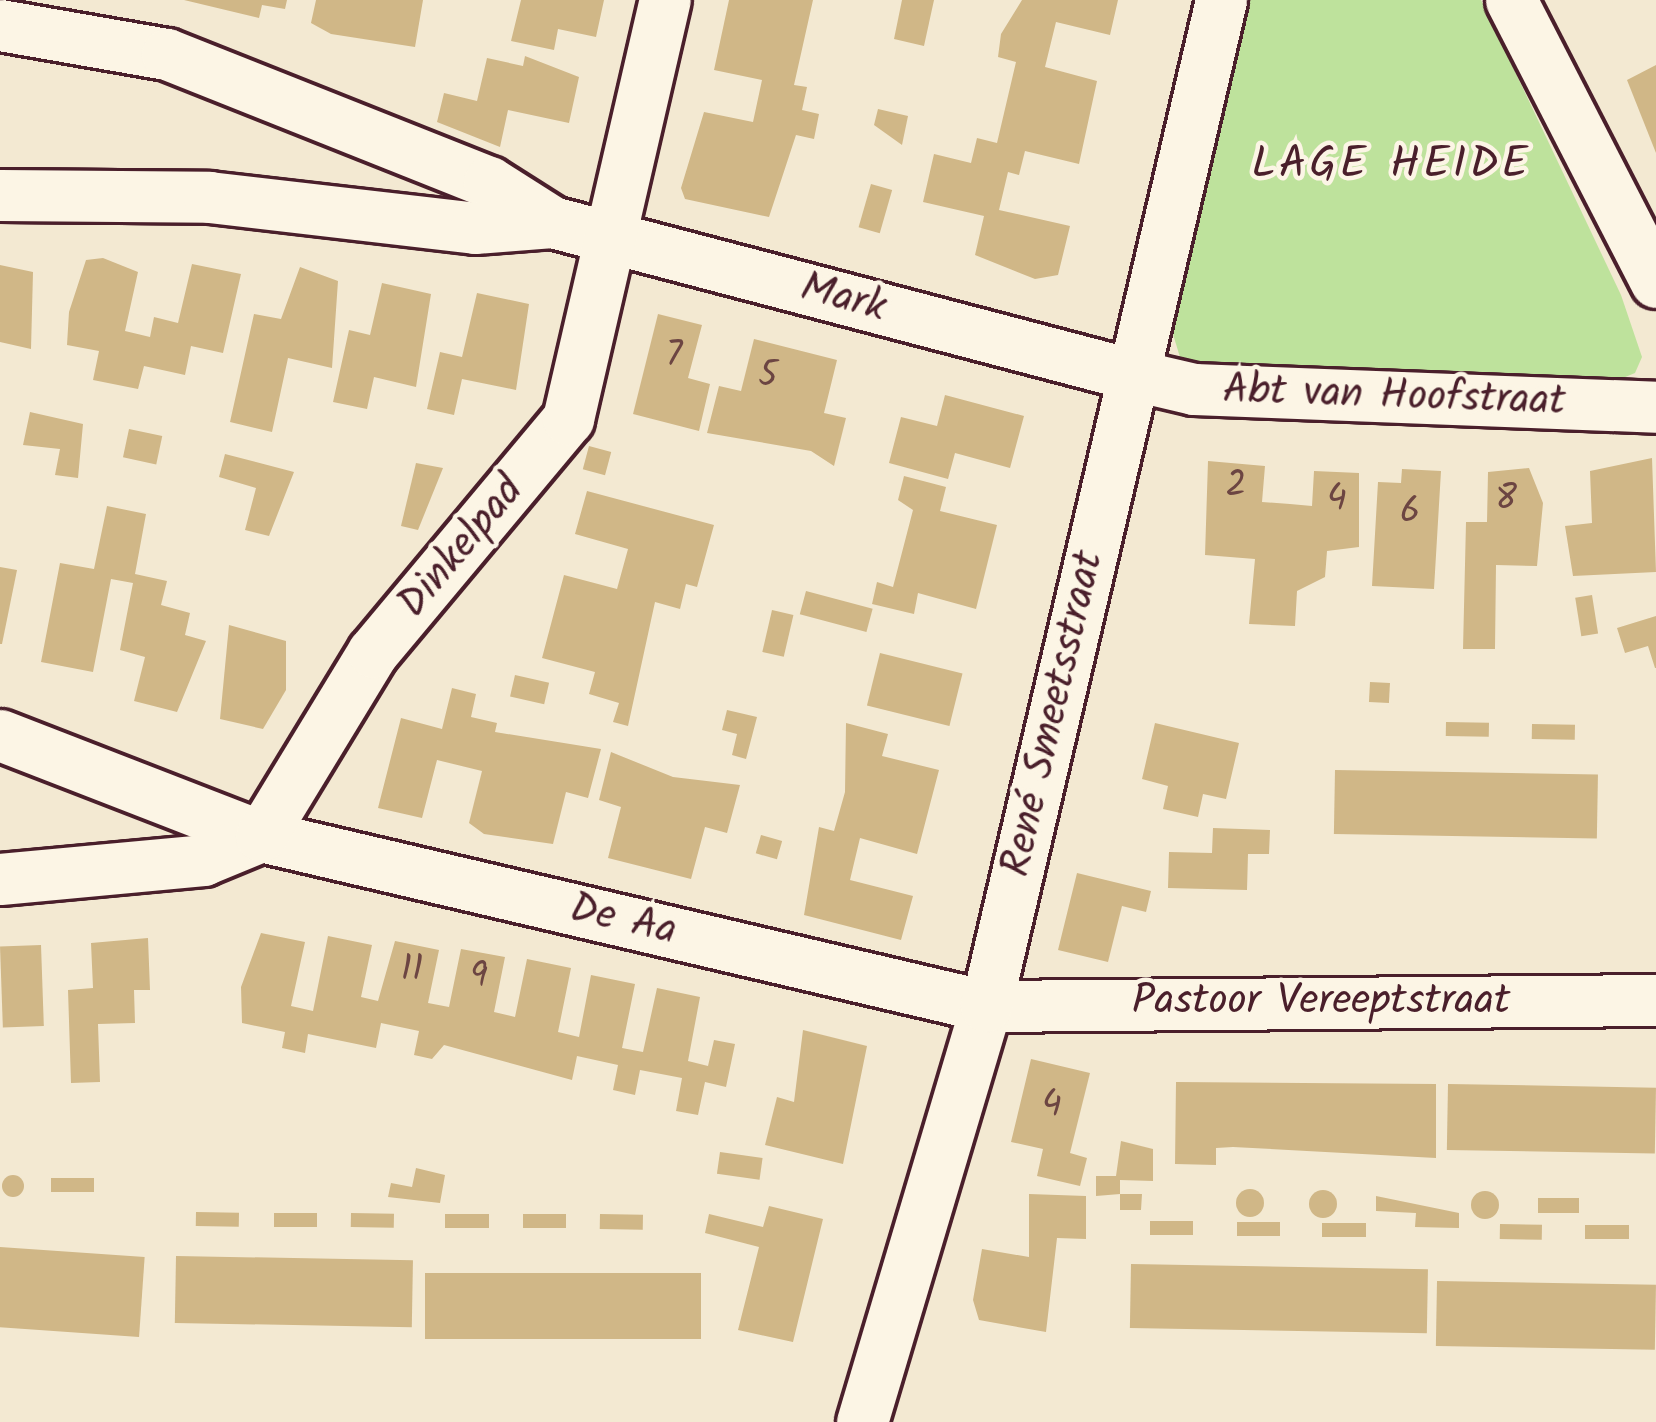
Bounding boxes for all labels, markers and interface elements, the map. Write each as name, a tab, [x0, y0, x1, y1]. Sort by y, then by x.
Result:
district label: LAGE HEIDE	[1251, 139, 1531, 193]
street label: Mark	[795, 263, 891, 335]
house number: 7	[666, 335, 682, 379]
house number: 5	[758, 355, 778, 399]
street label: Abt van Hoofstraat	[1222, 366, 1566, 428]
house number: 2	[1226, 465, 1246, 509]
street label: Dinkelpad	[388, 467, 536, 629]
house number: 4	[1327, 478, 1347, 522]
house number: 8	[1495, 478, 1517, 522]
house number: 6	[1400, 491, 1420, 535]
street label: René Smeetsstraat	[992, 546, 1116, 882]
street label: De Aa	[565, 884, 681, 958]
house number: 11	[401, 949, 423, 993]
house number: 9	[470, 956, 488, 1000]
street label: Pastoor Vereeptstraat	[1132, 977, 1510, 1027]
house number: 4	[1042, 1084, 1062, 1128]

